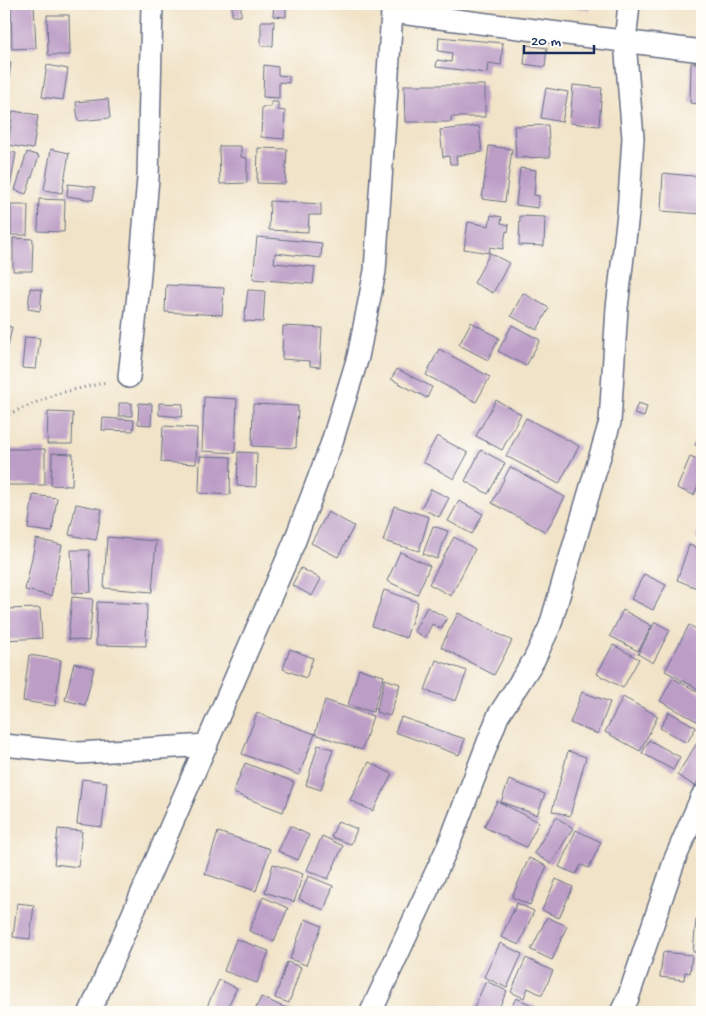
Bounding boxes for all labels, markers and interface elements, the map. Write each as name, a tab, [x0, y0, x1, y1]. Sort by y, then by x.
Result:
scale bar	[524, 22, 594, 54]
text: 20 m	[531, 33, 561, 51]

